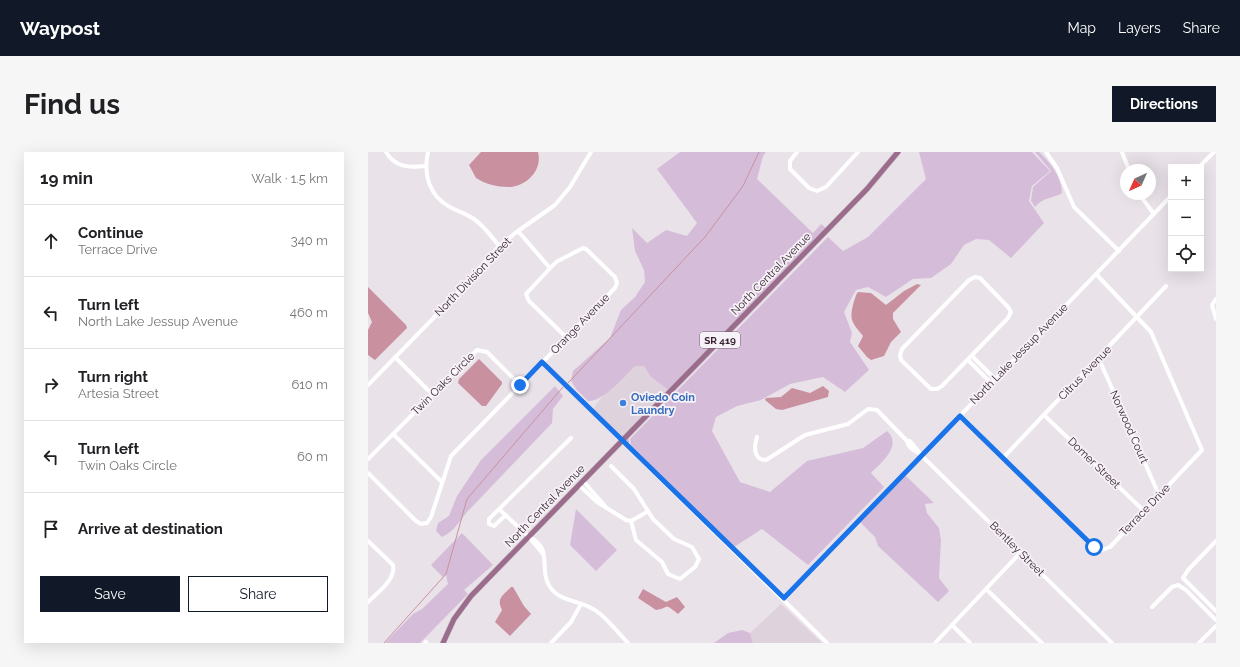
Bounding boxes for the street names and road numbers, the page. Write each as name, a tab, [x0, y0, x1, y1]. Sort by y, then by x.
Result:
street label: North Central Avenue	[728, 230, 814, 318]
street label: North Division Street	[432, 235, 514, 319]
street label: Orange Avenue	[548, 291, 612, 357]
street label: North Lake Jessup Avenue	[967, 300, 1071, 407]
road number: SR 419	[700, 332, 740, 348]
street label: Citrus Avenue	[1056, 343, 1115, 403]
street label: Twin Oaks Circle	[409, 349, 478, 418]
street label: Norwood Court	[1107, 389, 1151, 466]
street label: Domer Street	[1065, 435, 1123, 491]
street label: North Central Avenue	[502, 462, 588, 550]
street label: Terrace Drive	[1117, 481, 1173, 539]
street label: Bentley Street	[987, 519, 1047, 579]

